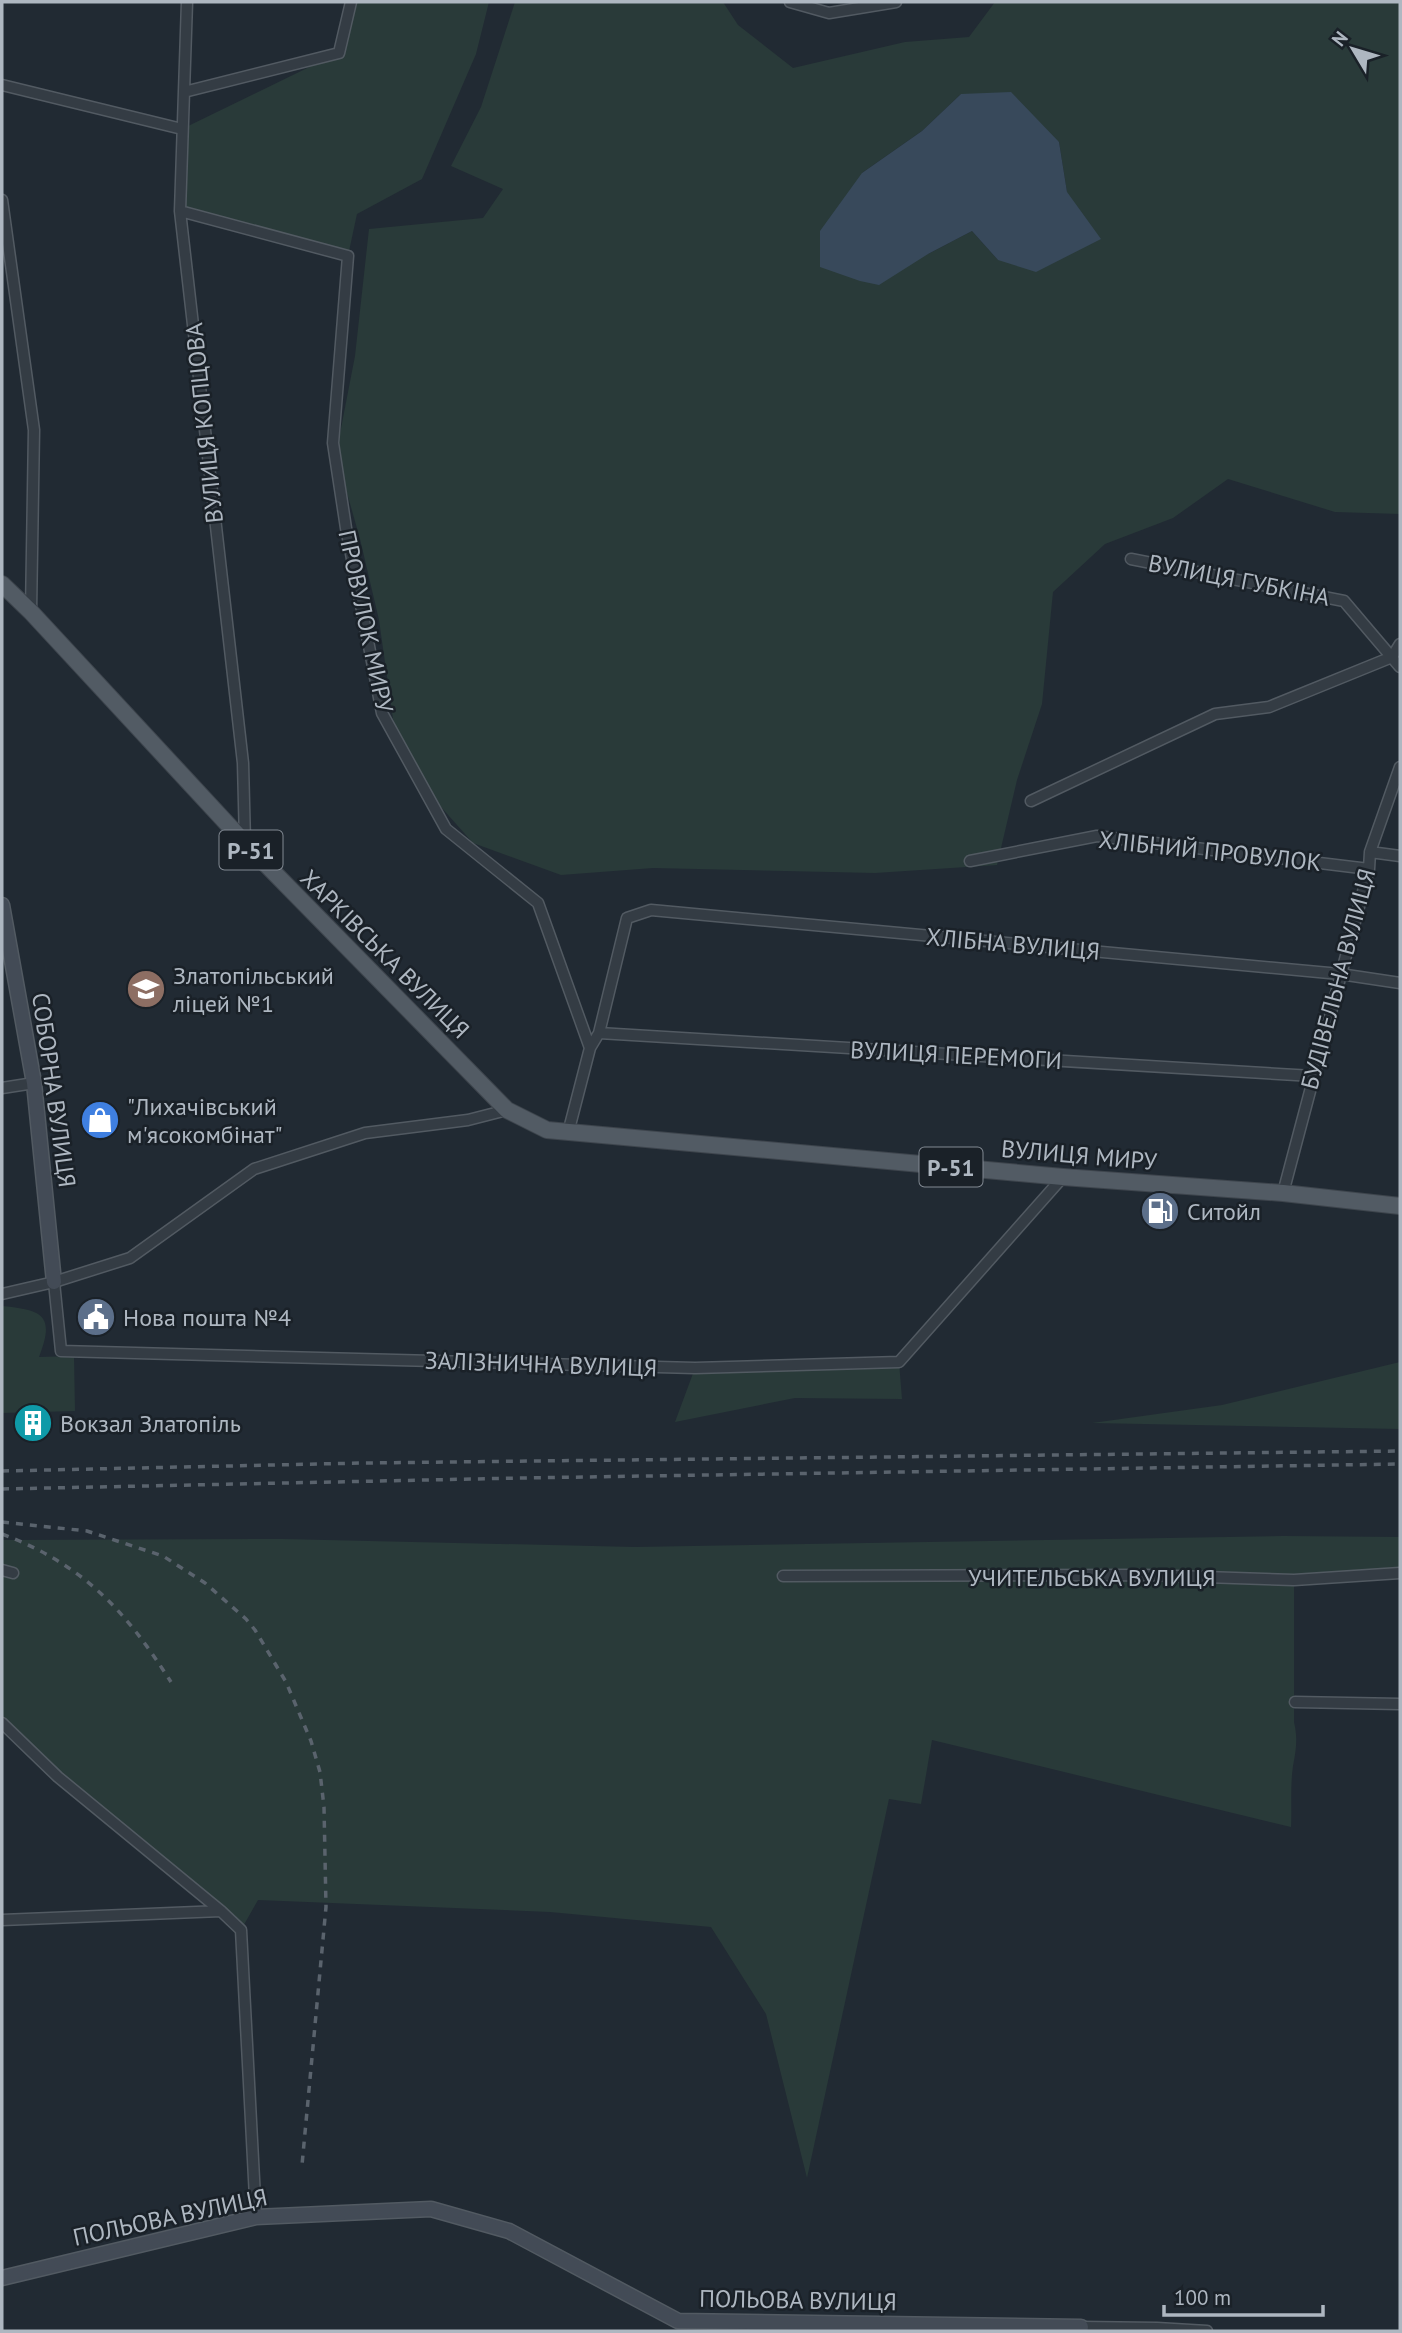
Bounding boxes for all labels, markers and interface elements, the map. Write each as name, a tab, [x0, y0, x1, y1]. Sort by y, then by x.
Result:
north arrow	[1318, 14, 1388, 84]
text: N	[1326, 26, 1353, 51]
street label: ВУЛИЦЯ КОПЦОВА	[178, 321, 230, 525]
street label: ПРОВУЛОК МИРУ	[332, 527, 401, 716]
street label: ВУЛИЦЯ ГУБКІНА	[1146, 547, 1332, 613]
street label: ХЛІБНИЙ ПРОВУЛОК	[1097, 824, 1323, 878]
road number: Р-51	[219, 830, 282, 870]
street label: ХАРКІВСЬКА ВУЛИЦЯ	[294, 863, 476, 1045]
street label: БУДІВЕЛЬНА ВУЛИЦЯ	[1294, 865, 1382, 1093]
street label: ХЛІБНА ВУЛИЦЯ	[925, 921, 1101, 967]
place label: Златопільський ліцей №1	[172, 960, 334, 1019]
school or university icon: Златопільський ліцей №1	[125, 968, 167, 1010]
street label: СОБОРНА ВУЛИЦЯ	[25, 991, 83, 1189]
street label: ВУЛИЦЯ ПЕРЕМОГИ	[849, 1034, 1063, 1076]
place label: "Лихачівський м'ясокомбінат"	[127, 1091, 283, 1150]
shop icon: "Лихачівський м'ясокомбінат"	[79, 1099, 121, 1141]
street label: ВУЛИЦЯ МИРУ	[1000, 1133, 1159, 1177]
road number: Р-51	[920, 1148, 982, 1186]
fuel station icon: Ситойл	[1139, 1190, 1181, 1232]
place label: Ситойл	[1187, 1196, 1261, 1227]
public building icon: Нова пошта №4	[75, 1296, 117, 1338]
place label: Нова пошта №4	[123, 1302, 291, 1333]
street label: ЗАЛІЗНИЧНА ВУЛИЦЯ	[424, 1344, 658, 1384]
building icon: Вокзал Златопіль	[12, 1402, 54, 1444]
place label: Вокзал Златопіль	[60, 1408, 241, 1439]
street label: УЧИТЕЛЬСЬКА ВУЛИЦЯ	[968, 1562, 1216, 1593]
street label: ПОЛЬОВА ВУЛИЦЯ	[70, 2181, 270, 2253]
scale bar	[1164, 2274, 1323, 2318]
street label: ПОЛЬОВА ВУЛИЦЯ	[699, 2283, 897, 2317]
text: 100 m	[1174, 2284, 1231, 2311]

